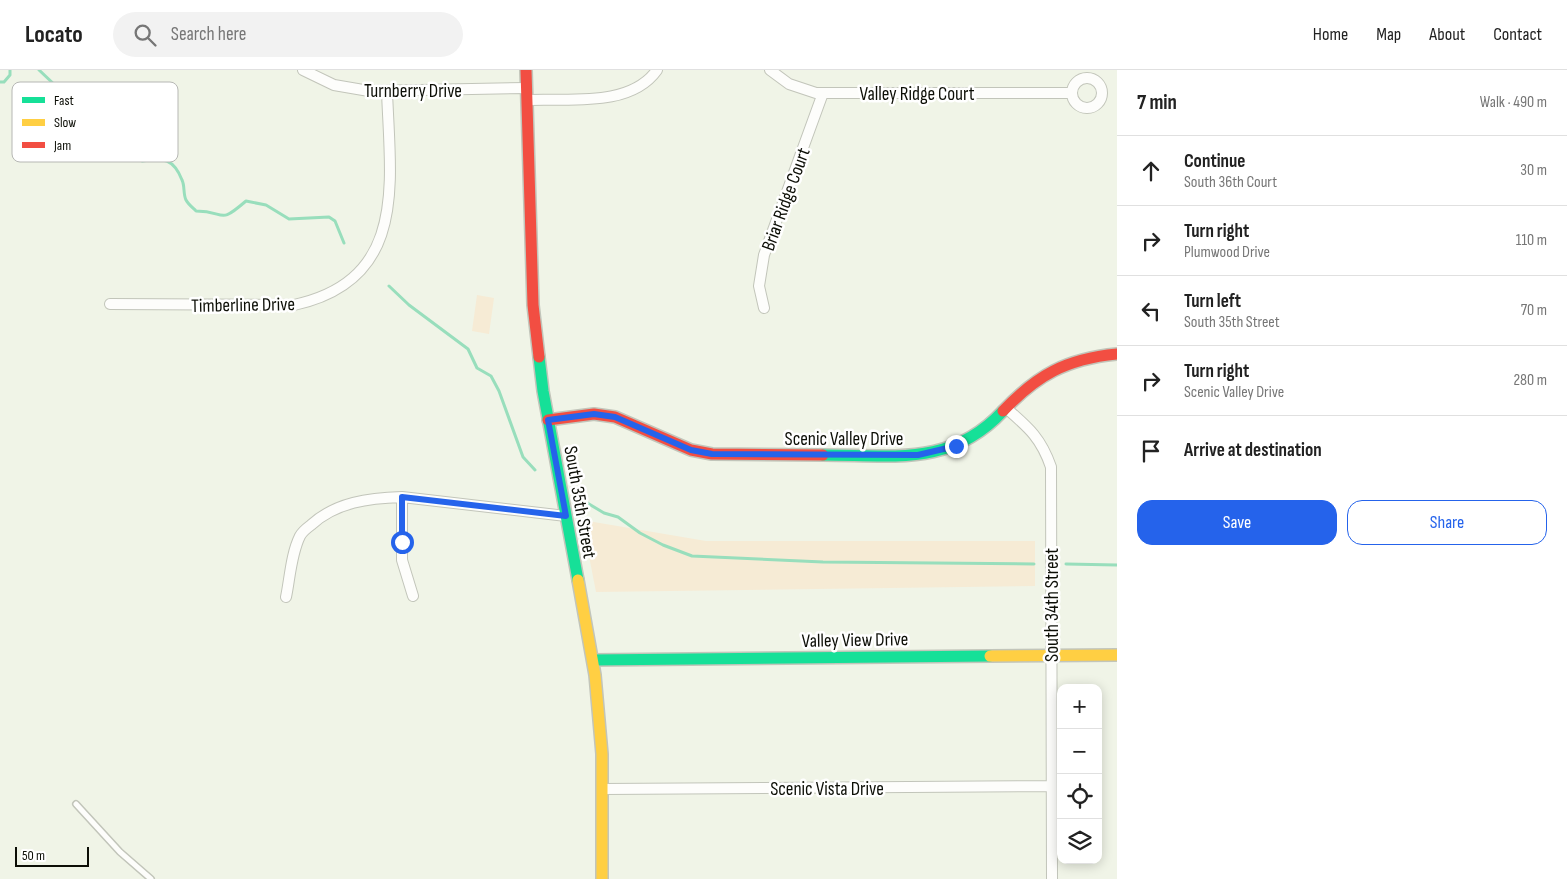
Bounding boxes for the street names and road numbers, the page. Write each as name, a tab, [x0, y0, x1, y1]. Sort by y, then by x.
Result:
street label: Turnberry Drive	[364, 80, 462, 103]
street label: Valley Ridge Court	[860, 83, 975, 106]
street label: Briar Ridge Court	[757, 145, 816, 254]
street label: Timberline Drive	[191, 293, 295, 318]
street label: Scenic Valley Drive	[785, 428, 903, 451]
street label: South 35th Street	[558, 444, 601, 560]
street label: South 34th Street	[1041, 548, 1064, 662]
street label: Valley View Drive	[801, 628, 909, 653]
street label: Scenic Vista Drive	[770, 778, 884, 801]

